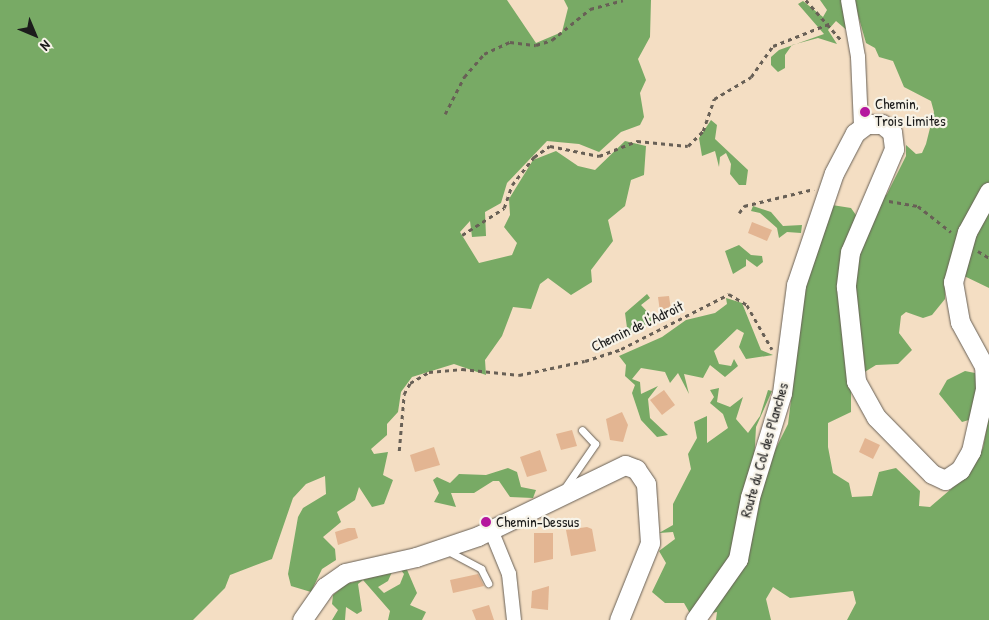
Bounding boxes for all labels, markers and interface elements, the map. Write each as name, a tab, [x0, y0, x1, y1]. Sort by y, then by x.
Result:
north arrow	[10, 10, 60, 60]
text: N	[37, 37, 55, 55]
place label: Chemin, Trois Limites	[875, 94, 946, 129]
marker: Chemin, Trois Limites	[859, 106, 871, 118]
street label: Chemin de l'Adroit	[588, 297, 686, 355]
street label: Route du Col des Planches	[736, 381, 792, 519]
place label: Chemin-Dessus	[496, 513, 579, 531]
marker: Chemin-Dessus	[480, 516, 492, 528]

